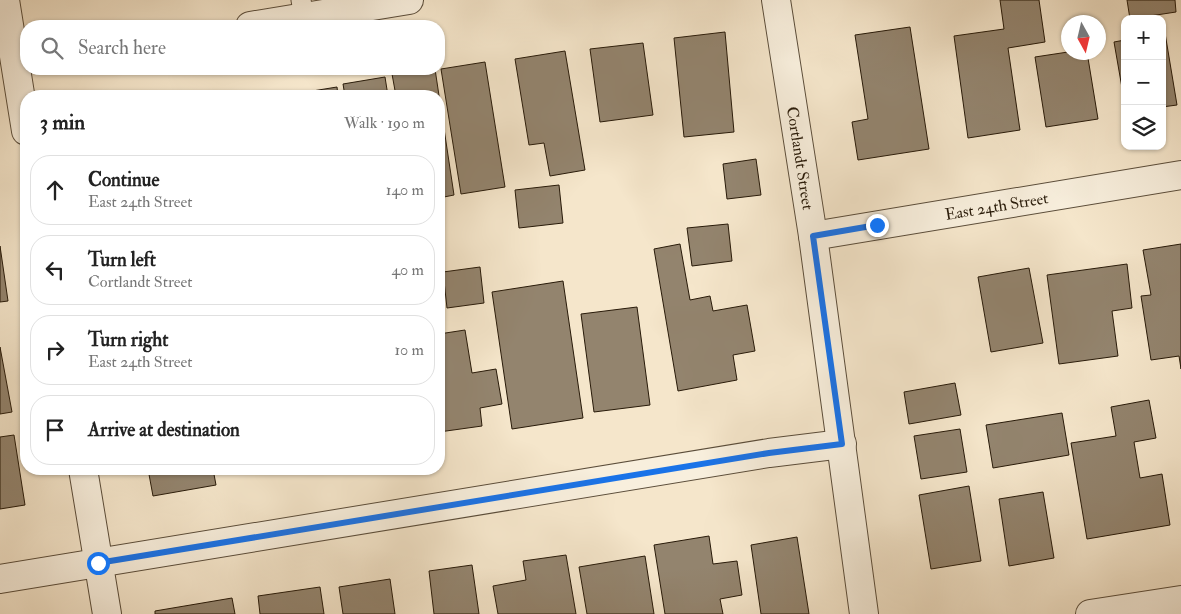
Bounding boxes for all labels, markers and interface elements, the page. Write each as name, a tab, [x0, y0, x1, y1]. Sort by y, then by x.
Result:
north arrow	[1061, 15, 1106, 60]
map controls	[1121, 15, 1166, 150]
button: +	[1121, 15, 1166, 60]
search box	[20, 20, 445, 75]
icon: search	[38, 34, 66, 62]
text: Search here	[78, 36, 166, 60]
button: −	[1121, 60, 1166, 105]
street label: Cortlandt Street	[782, 105, 818, 211]
button: layers	[1121, 105, 1166, 150]
text: 3 min	[40, 109, 85, 136]
text: Walk · 190 m	[344, 113, 425, 133]
text: Continue	[88, 168, 159, 192]
icon: ahead	[41, 176, 69, 204]
text: 140 m	[386, 180, 424, 200]
street label: East 24th Street	[944, 188, 1050, 225]
text: East 24th Street	[88, 192, 192, 212]
route end	[866, 214, 889, 237]
text: Turn left	[88, 248, 156, 272]
icon: left	[41, 256, 69, 284]
text: 40 m	[391, 260, 424, 280]
text: Cortlandt Street	[88, 272, 192, 292]
text: Turn right	[88, 328, 168, 352]
icon: right	[41, 336, 69, 364]
text: 10 m	[394, 340, 424, 360]
text: East 24th Street	[88, 352, 192, 372]
icon: arrive	[41, 416, 69, 444]
text: Arrive at destination	[88, 418, 240, 442]
route start	[87, 552, 110, 575]

